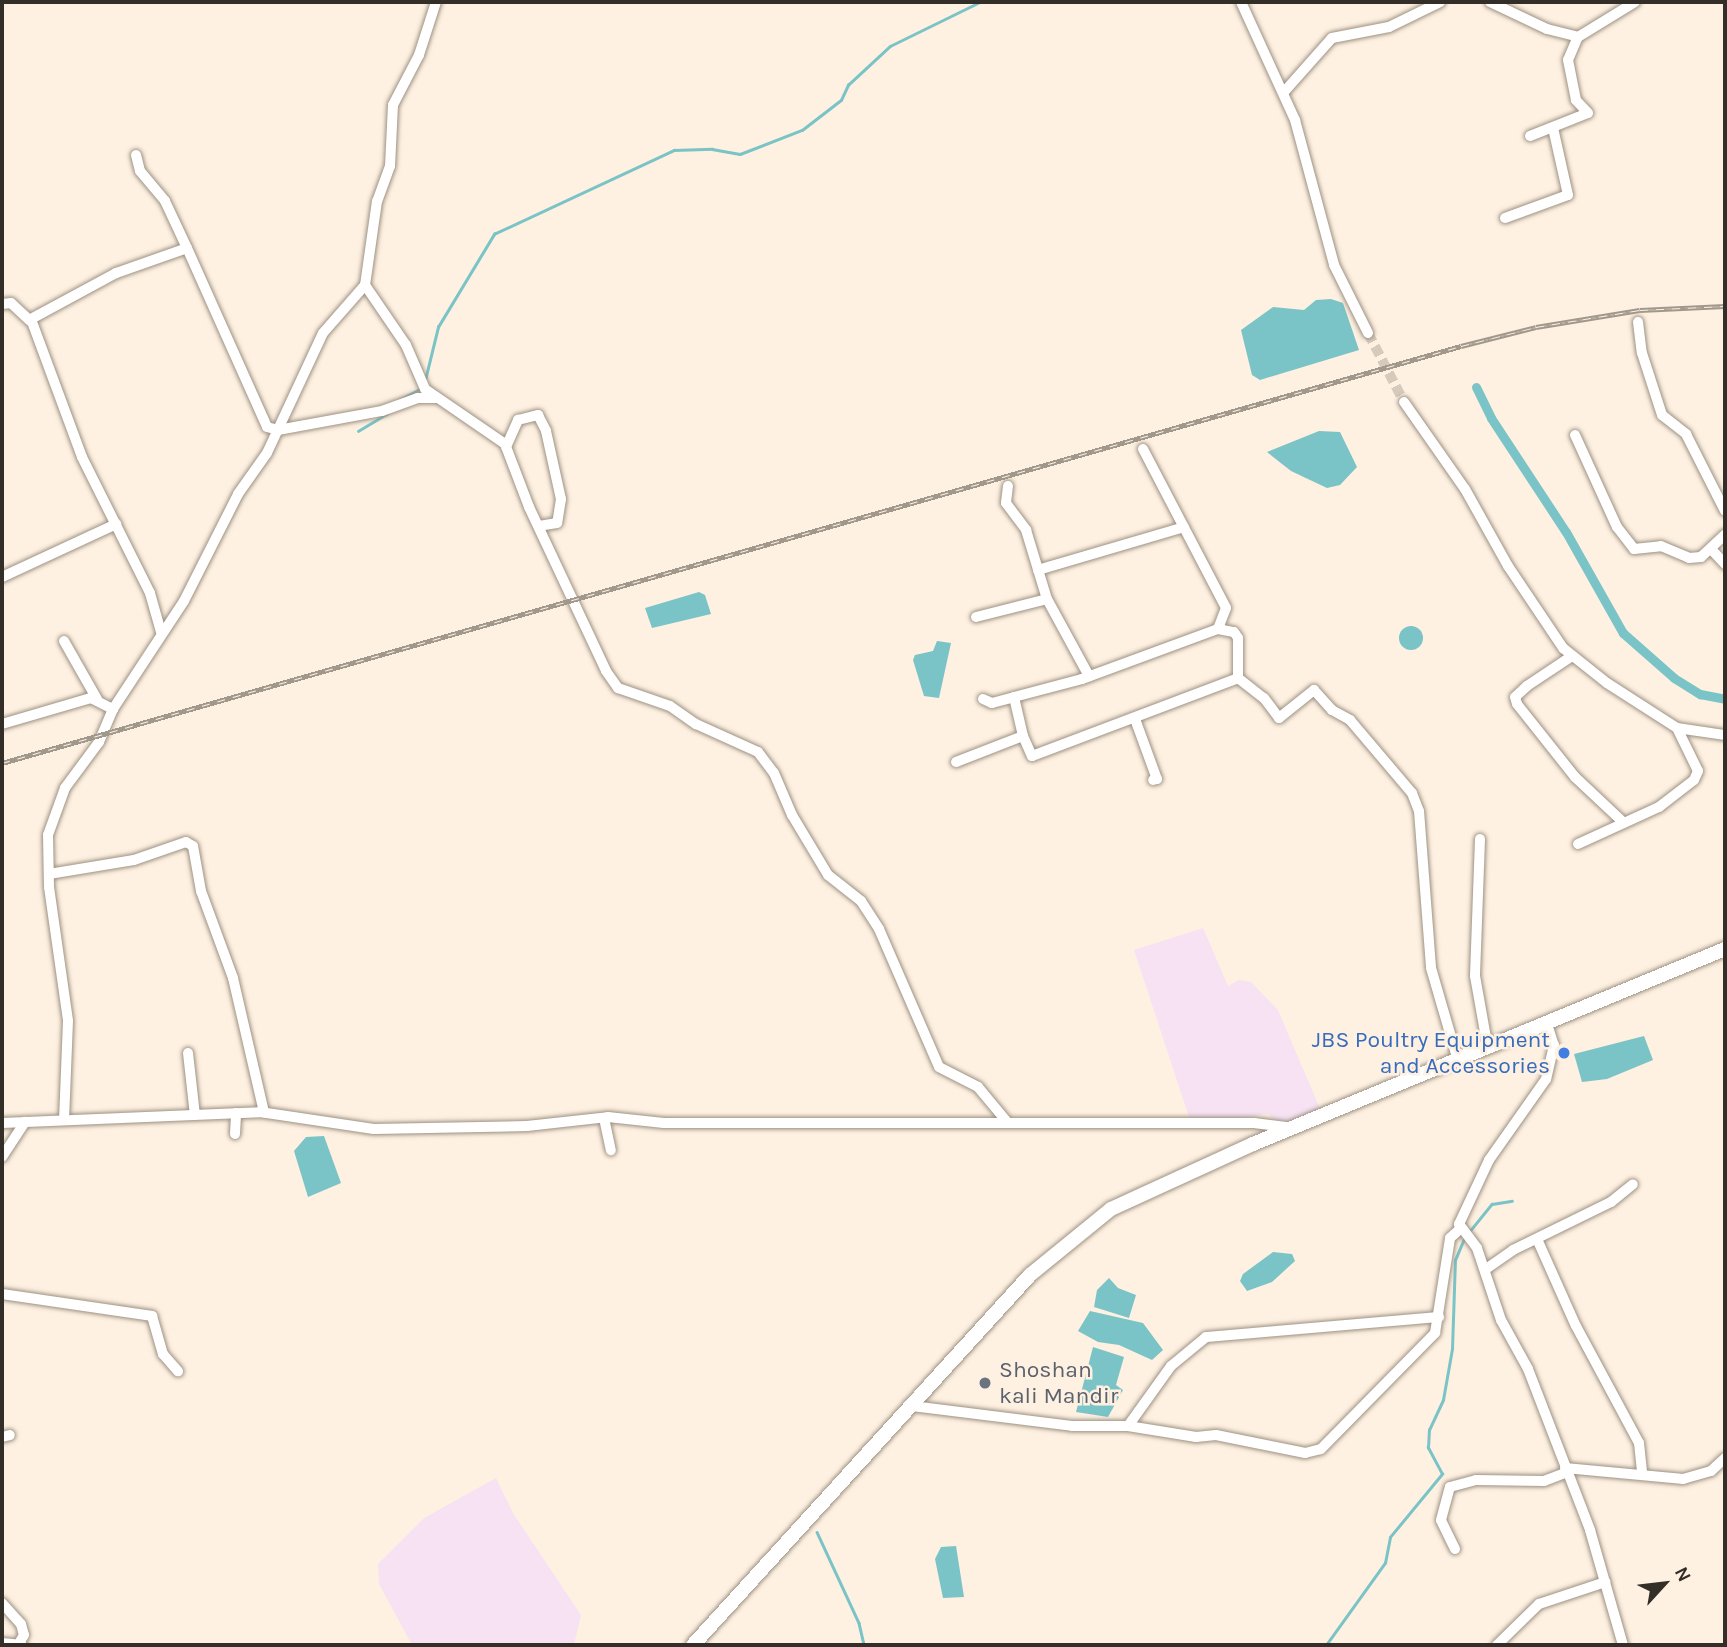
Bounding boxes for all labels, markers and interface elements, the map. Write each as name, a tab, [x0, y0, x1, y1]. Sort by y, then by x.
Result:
place label: JBS Poultry Equipment and Accessories	[1312, 1026, 1550, 1080]
marker: JBS Poultry Equipment and Accessories	[1556, 1045, 1572, 1061]
place label: Shoshan kali Mandir	[999, 1356, 1118, 1410]
marker: Shoshan kali Mandir	[977, 1375, 993, 1391]
north arrow	[1629, 1549, 1699, 1619]
text: N	[1670, 1563, 1696, 1586]

